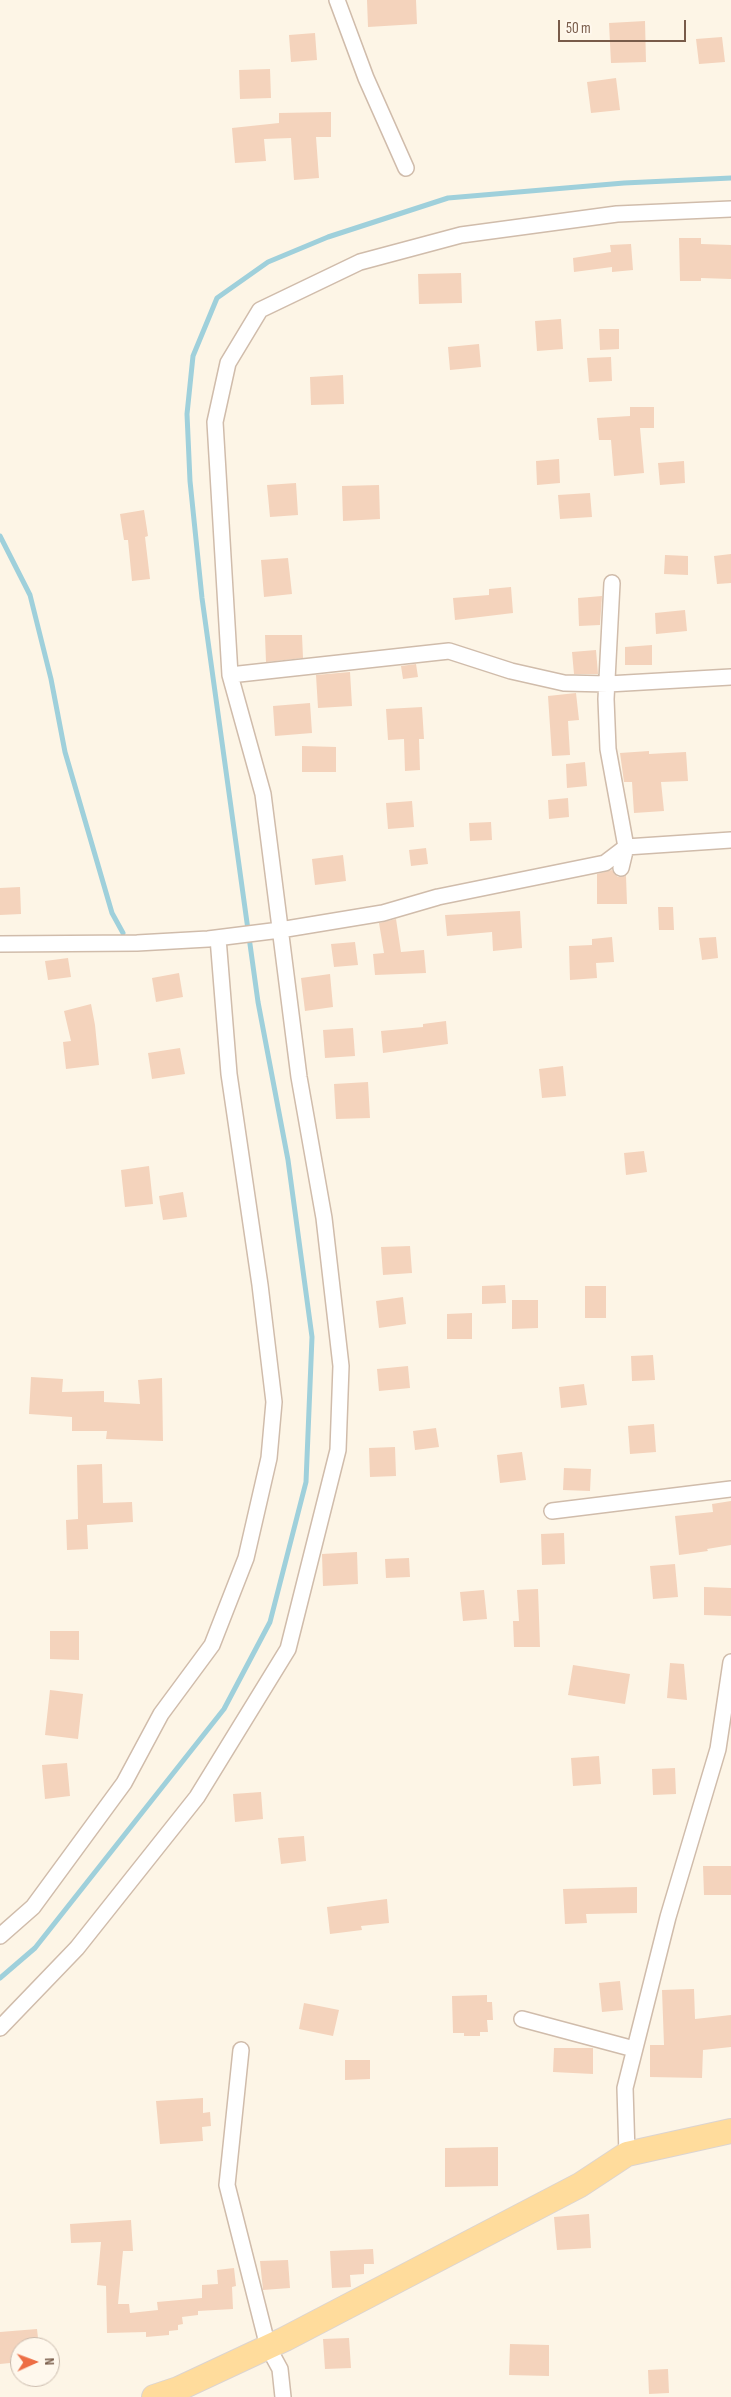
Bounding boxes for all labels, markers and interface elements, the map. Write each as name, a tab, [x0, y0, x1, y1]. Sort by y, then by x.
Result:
scale bar	[561, 10, 688, 42]
text: 50 m	[566, 19, 591, 38]
north arrow	[10, 2337, 60, 2387]
text: N	[41, 2357, 58, 2366]

